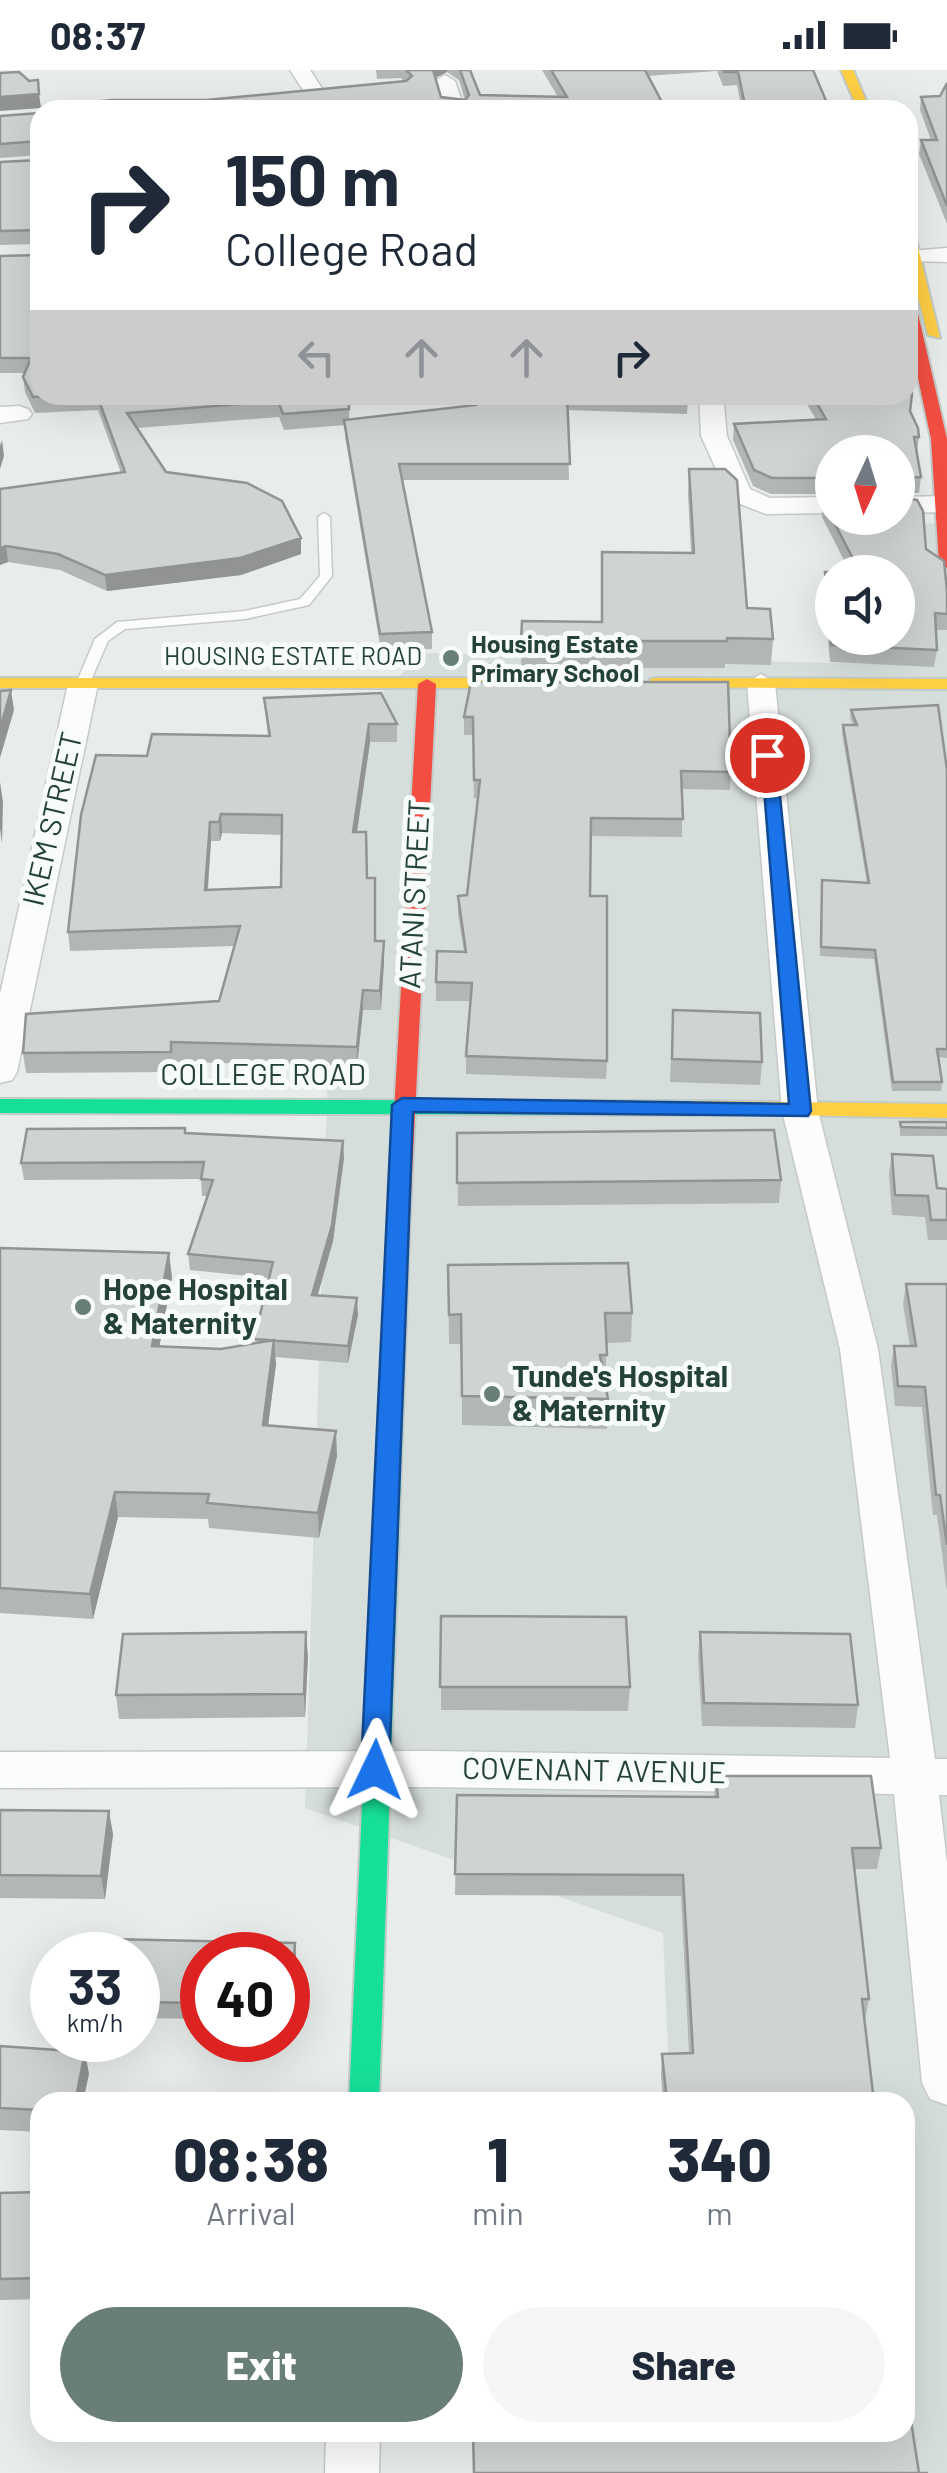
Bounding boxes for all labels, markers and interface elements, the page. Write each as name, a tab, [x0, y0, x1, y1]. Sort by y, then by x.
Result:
text: 08:37	[50, 12, 145, 58]
text: 150 m	[225, 136, 400, 220]
icon: right	[60, 140, 190, 270]
text: College Road	[225, 221, 478, 275]
icon: left	[289, 330, 344, 385]
icon: ahead	[394, 330, 449, 385]
icon: ahead	[499, 330, 554, 385]
icon: right	[604, 330, 659, 385]
north arrow	[815, 435, 915, 535]
map controls	[815, 435, 915, 655]
button: sound	[815, 555, 915, 655]
place label: Housing Estate Primary School	[471, 628, 639, 687]
street label: HOUSING ESTATE ROAD	[164, 640, 422, 670]
marker: Housing Estate Primary School	[440, 647, 462, 669]
pin	[725, 713, 810, 798]
street label: IKEM STREET	[14, 728, 89, 909]
icon: arrive	[740, 728, 795, 783]
street label: ATANI STREET	[390, 798, 436, 990]
street label: COLLEGE ROAD	[160, 1055, 366, 1091]
place label: Hope Hospital & Maternity	[103, 1270, 288, 1340]
marker: Hope Hospital & Maternity	[72, 1296, 94, 1318]
place label: Tunde's Hospital & Maternity	[512, 1357, 728, 1427]
marker: Tunde's Hospital & Maternity	[481, 1383, 503, 1405]
position arrow	[323, 1718, 427, 1822]
street label: COVENANT AVENUE	[462, 1749, 726, 1789]
speed limit sign: 40	[180, 1932, 310, 2062]
text: 33	[68, 1955, 122, 2015]
text: km/h	[67, 2007, 123, 2037]
text: 08:38	[173, 2122, 329, 2194]
text: 1	[487, 2122, 509, 2194]
text: 340	[667, 2122, 772, 2194]
text: Arrival	[206, 2193, 296, 2231]
text: min	[472, 2193, 524, 2231]
text: m	[706, 2193, 733, 2231]
button: Exit	[60, 2307, 463, 2422]
button: Share	[483, 2307, 885, 2422]

